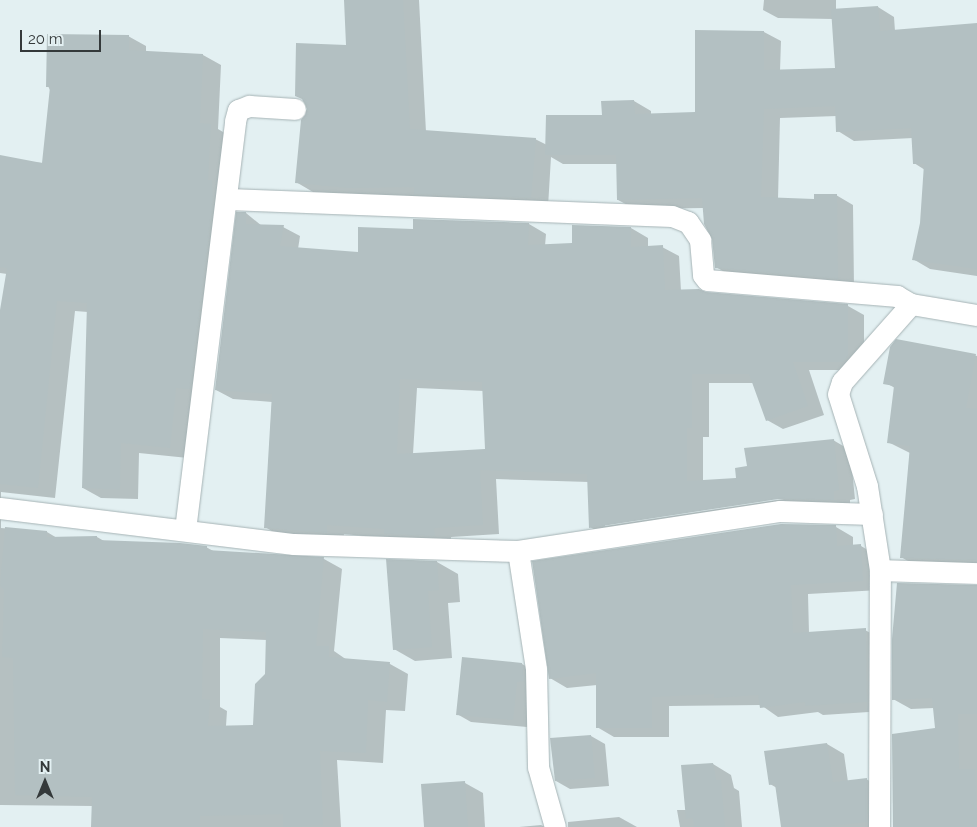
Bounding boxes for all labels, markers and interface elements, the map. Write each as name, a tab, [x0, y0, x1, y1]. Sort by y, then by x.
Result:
scale bar	[22, 20, 104, 52]
text: 20 m	[28, 30, 63, 48]
north arrow	[20, 757, 70, 807]
text: N	[40, 759, 50, 775]

